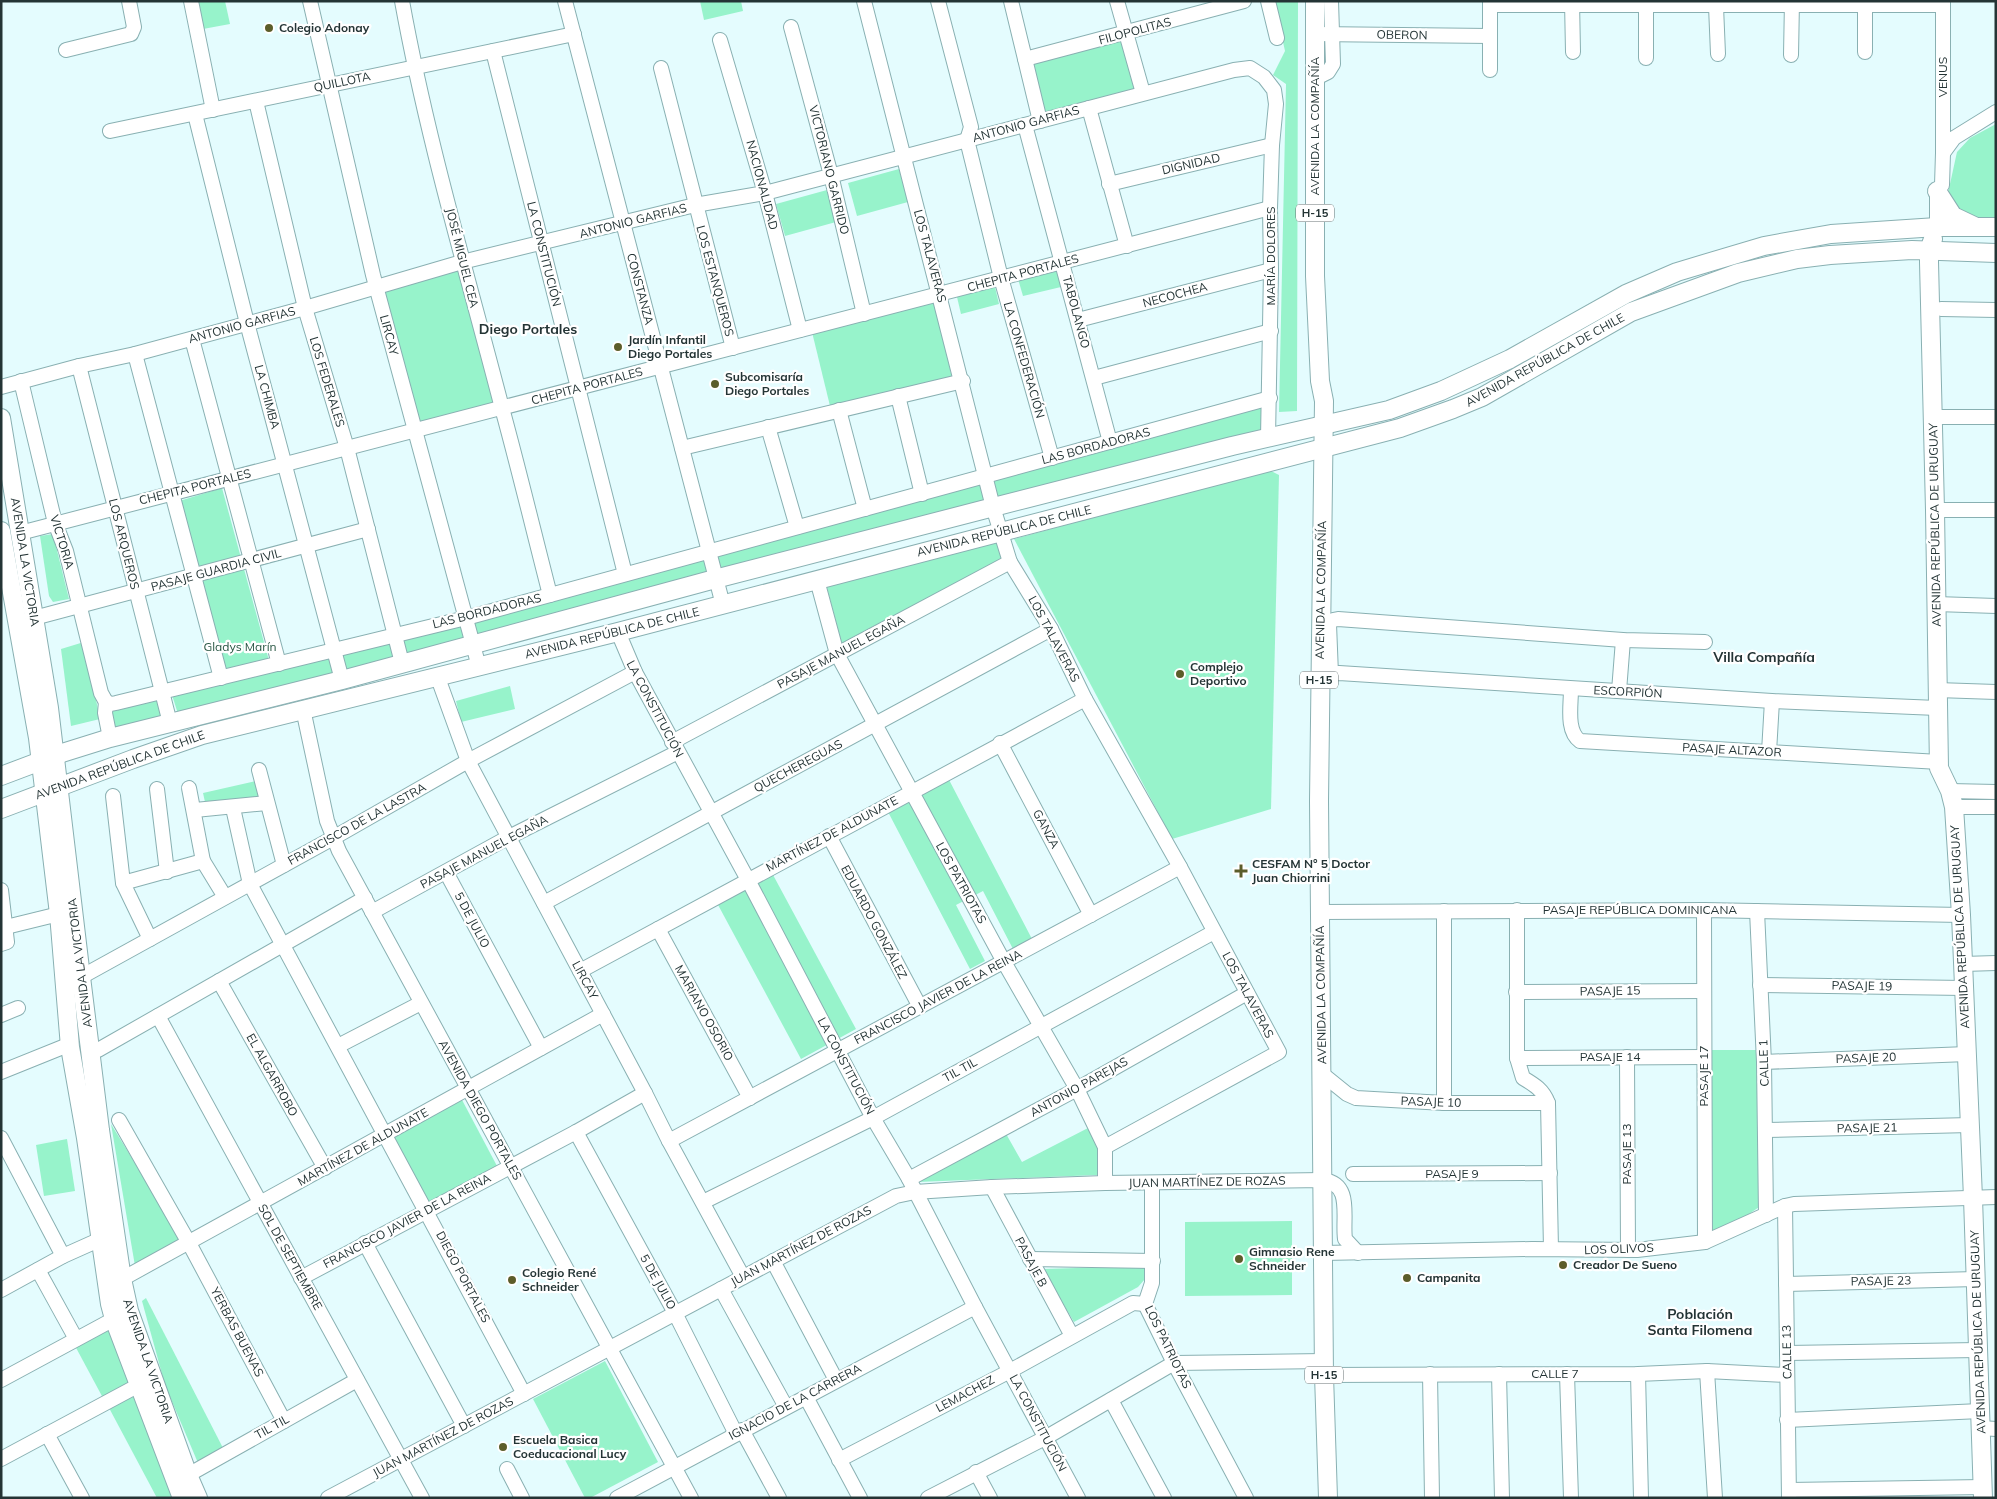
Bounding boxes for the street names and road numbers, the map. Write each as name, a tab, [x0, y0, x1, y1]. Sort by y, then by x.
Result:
street label: FILOPOLITAS	[1097, 14, 1173, 47]
street label: OBERON	[1376, 27, 1428, 42]
street label: AVENIDA LA COMPAÑÍA	[1307, 56, 1322, 195]
street label: VENUS	[1935, 57, 1950, 97]
street label: QUILLOTA	[312, 68, 372, 95]
street label: ANTONIO GARFIAS	[971, 102, 1081, 145]
street label: VICTORIANO GARRIDO	[806, 104, 853, 236]
street label: NACIONALIDAD	[743, 138, 782, 231]
street label: DIGNIDAD	[1160, 150, 1222, 178]
street label: LA CONSTITUCIÓN	[524, 200, 565, 308]
street label: ANTONIO GARFIAS	[578, 200, 688, 241]
road number: H-15	[1296, 204, 1334, 222]
street label: JOSÉ MIGUEL CEA	[443, 206, 482, 310]
street label: MARÍA DOLORES	[1263, 207, 1278, 305]
street label: LOS TALAVERAS	[911, 208, 950, 304]
street label: LOS ESTANQUEROS	[693, 224, 738, 338]
street label: CHEPITA PORTALES	[965, 250, 1080, 295]
street label: CONSTANZA	[624, 251, 657, 326]
street label: TABOLANGO	[1060, 274, 1093, 350]
street label: NECOCHEA	[1141, 279, 1209, 310]
street label: LA CONFEDERACIÓN	[1001, 300, 1048, 420]
street label: ANTONIO GARFIAS	[187, 303, 297, 346]
street label: AVENIDA REPÚBLICA DE CHILE	[1463, 310, 1627, 410]
street label: LIRCAY	[377, 313, 402, 357]
street label: LOS FEDERALES	[307, 335, 348, 429]
street label: LA CHIMBA	[252, 363, 283, 431]
street label: CHEPITA PORTALES	[529, 363, 644, 408]
street label: AVENIDA REPÚBLICA DE URUGUAY	[1925, 422, 1944, 627]
street label: LAS BORDADORAS	[1040, 424, 1152, 467]
street label: CHEPITA PORTALES	[137, 465, 252, 508]
street label: AVENIDA LA VICTORIA	[8, 496, 43, 628]
street label: LOS ARQUEROS	[106, 497, 143, 591]
street label: AVENIDA REPÚBLICA DE CHILE	[915, 502, 1093, 559]
street label: VICTORIA	[47, 513, 78, 571]
street label: AVENIDA LA COMPAÑÍA	[1312, 520, 1329, 660]
street label: PASAJE GUARDIA CIVIL	[149, 545, 283, 594]
street label: LAS BORDADORAS	[431, 590, 543, 631]
street label: LOS TALAVERAS	[1025, 593, 1083, 684]
street label: AVENIDA REPÚBLICA DE CHILE	[523, 604, 701, 661]
street label: PASAJE MANUEL EGAÑA	[774, 611, 907, 692]
street label: LA CONSTITUCIÓN	[624, 658, 687, 760]
road number: H-15	[1300, 672, 1338, 688]
street label: ESCORPIÓN	[1593, 682, 1663, 701]
street label: AVENIDA REPÚBLICA DE CHILE	[33, 727, 207, 802]
street label: QUECHEREGUAS	[751, 736, 845, 795]
street label: PASAJE ALTAZOR	[1682, 739, 1782, 760]
street label: FRANCISCO DE LA LASTRA	[285, 779, 429, 868]
street label: MARTÍNEZ DE ALDUNATE	[763, 792, 900, 875]
street label: GANZA	[1030, 807, 1063, 851]
street label: PASAJE MANUEL EGAÑA	[417, 811, 550, 892]
street label: AVENIDA REPÚBLICA DE URUGUAY	[1947, 824, 1972, 1029]
street label: LOS PATRIOTAS	[933, 839, 990, 926]
street label: EDUARDO GONZÁLEZ	[838, 862, 911, 981]
street label: 5 DE JULIO	[451, 889, 493, 950]
street label: AVENIDA LA VICTORIA	[64, 897, 95, 1029]
street label: PASAJE REPÚBLICA DOMINICANA	[1543, 902, 1737, 917]
street label: AVENIDA LA COMPAÑÍA	[1312, 925, 1329, 1065]
street label: FRANCISCO JAVIER DE LA REINA	[851, 946, 1024, 1047]
street label: LOS TALAVERAS	[1219, 949, 1277, 1040]
street label: LIRCAY	[569, 958, 602, 1002]
street label: MARIANO OSORIO	[672, 962, 737, 1063]
street label: PASAJE 19	[1832, 977, 1893, 994]
street label: PASAJE 15	[1579, 982, 1640, 999]
street label: LA CONSTITUCIÓN	[815, 1015, 878, 1117]
street label: EL ALGARROBO	[243, 1031, 301, 1119]
street label: AVENIDA DIEGO PORTALES	[436, 1037, 525, 1182]
street label: CALLE 1	[1755, 1039, 1772, 1087]
street label: PASAJE 17	[1696, 1046, 1711, 1106]
street label: PASAJE 14	[1580, 1049, 1640, 1064]
street label: PASAJE 20	[1835, 1049, 1897, 1066]
street label: ANTONIO PAREJAS	[1027, 1053, 1130, 1120]
street label: TIL TIL	[940, 1054, 980, 1085]
street label: PASAJE 10	[1400, 1093, 1462, 1110]
street label: MARTÍNEZ DE ALDUNATE	[295, 1104, 431, 1189]
street label: PASAJE 21	[1836, 1119, 1897, 1136]
street label: PASAJE 13	[1619, 1124, 1634, 1184]
street label: PASAJE 9	[1425, 1166, 1479, 1181]
street label: FRANCISCO JAVIER DE LA REINA	[320, 1170, 493, 1271]
street label: JUAN MARTÍNEZ DE ROZAS	[1128, 1173, 1286, 1190]
street label: SOL DE SEPTIEMBRE	[255, 1201, 326, 1312]
street label: JUAN MARTÍNEZ DE ROZAS	[728, 1202, 874, 1289]
street label: DIEGO PORTALES	[433, 1228, 494, 1325]
street label: AVENIDA REPÚBLICA DE URUGUAY	[1966, 1229, 1989, 1434]
street label: PASAJE B	[1012, 1234, 1051, 1289]
street label: LOS OLIVOS	[1584, 1240, 1654, 1257]
street label: 5 DE JULIO	[637, 1251, 680, 1312]
street label: PASAJE 23	[1850, 1272, 1911, 1289]
street label: YERBAS BUENAS	[207, 1283, 267, 1379]
street label: AVENIDA LA VICTORIA	[120, 1297, 177, 1425]
street label: LOS PATRIOTAS	[1142, 1303, 1195, 1391]
street label: CALLE 13	[1779, 1325, 1794, 1379]
street label: IGNACIO DE LA CARRERA	[726, 1360, 864, 1443]
road number: H-15	[1305, 1366, 1343, 1384]
street label: CALLE 7	[1531, 1366, 1579, 1381]
street label: LEMACHEZ	[933, 1372, 997, 1415]
street label: LA CONSTITUCIÓN	[1007, 1372, 1070, 1474]
street label: JUAN MARTÍNEZ DE ROZAS	[370, 1393, 516, 1480]
street label: TIL TIL	[252, 1411, 292, 1442]

